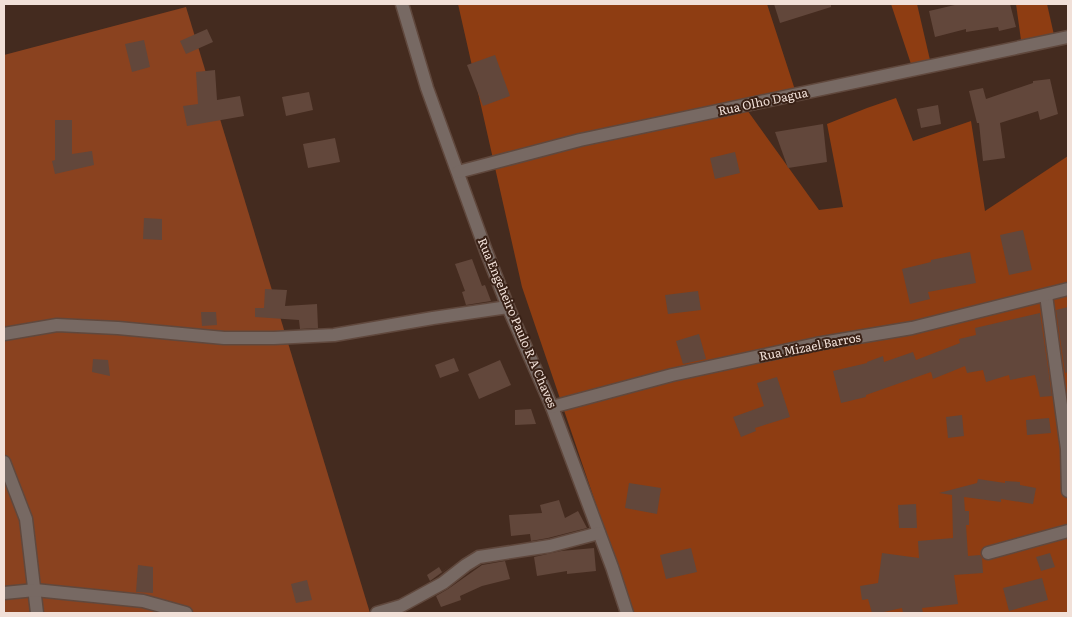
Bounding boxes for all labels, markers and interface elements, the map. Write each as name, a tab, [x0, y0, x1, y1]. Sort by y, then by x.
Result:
street label: Rua Olho Dagua	[716, 83, 810, 119]
street label: Rua Engeheiro Paulo R A Chaves	[474, 235, 562, 411]
street label: Rua Mizael Barros	[758, 327, 863, 365]

